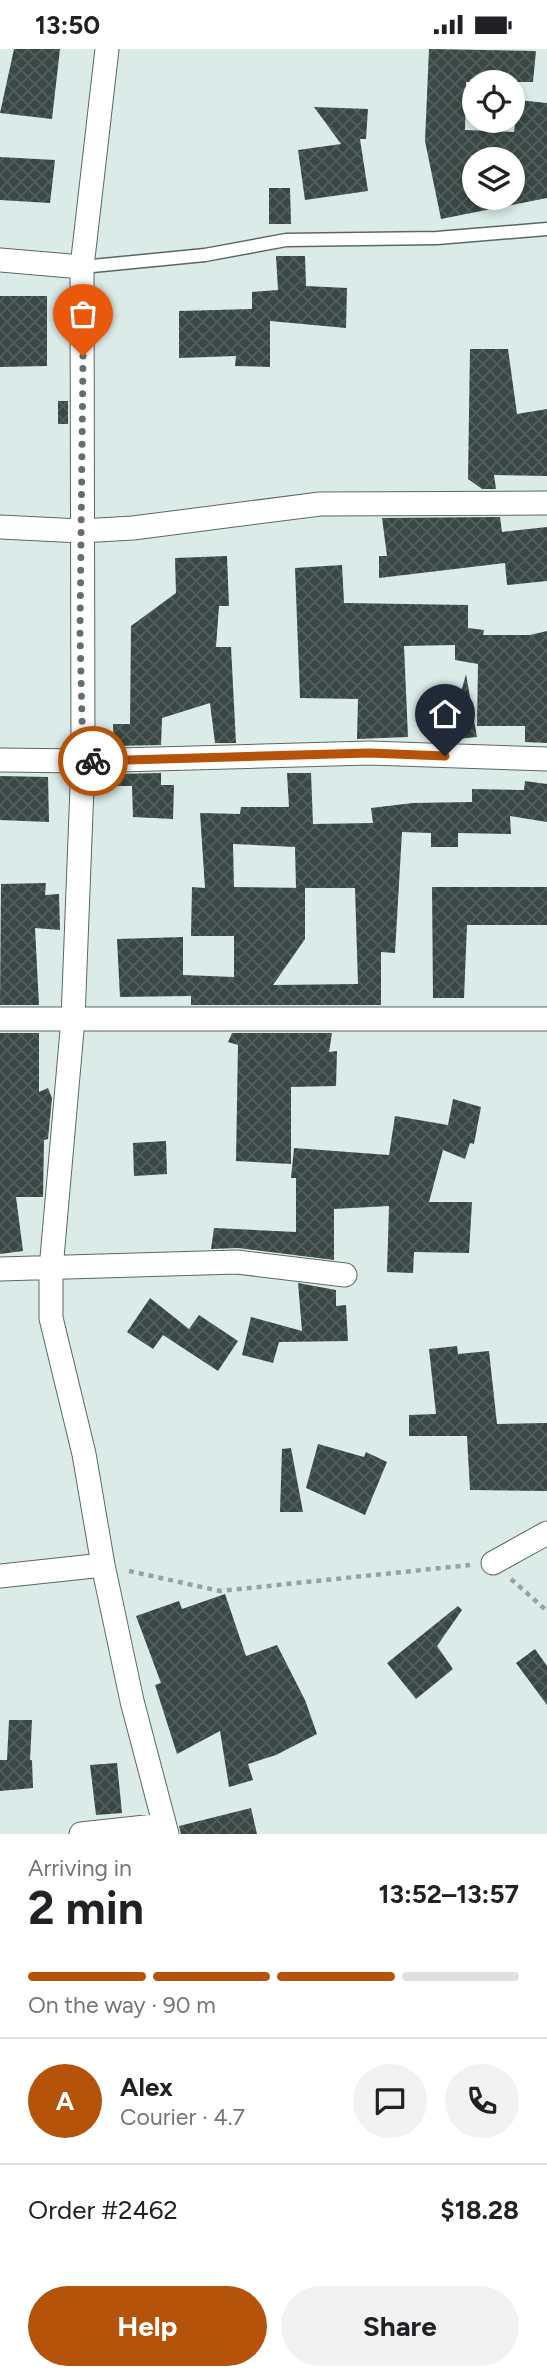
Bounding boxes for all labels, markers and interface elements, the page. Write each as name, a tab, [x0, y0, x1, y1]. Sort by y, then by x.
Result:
text: 13:50	[35, 9, 100, 41]
map controls	[462, 70, 525, 210]
button: locate	[462, 70, 525, 133]
button: layers	[462, 147, 525, 210]
pin	[53, 284, 113, 356]
icon: bag	[64, 295, 102, 333]
pin	[415, 684, 475, 756]
icon: home	[426, 695, 464, 733]
courier	[58, 726, 128, 796]
icon: bike	[74, 742, 112, 780]
text: Arriving in	[28, 1854, 132, 1882]
text: 13:52–13:57	[378, 1878, 519, 1910]
text: 2 min	[28, 1880, 144, 1936]
text: On the way · 90 m	[28, 1991, 216, 2019]
button: chat	[353, 2064, 427, 2138]
button: phone	[445, 2064, 519, 2138]
text: Alex	[120, 2071, 173, 2103]
text: A	[56, 2085, 74, 2117]
text: Courier · 4.7	[120, 2103, 245, 2131]
text: Order #2462	[28, 2194, 178, 2226]
text: $18.28	[440, 2194, 519, 2226]
button: Help	[28, 2286, 267, 2366]
button: Share	[281, 2286, 519, 2366]

